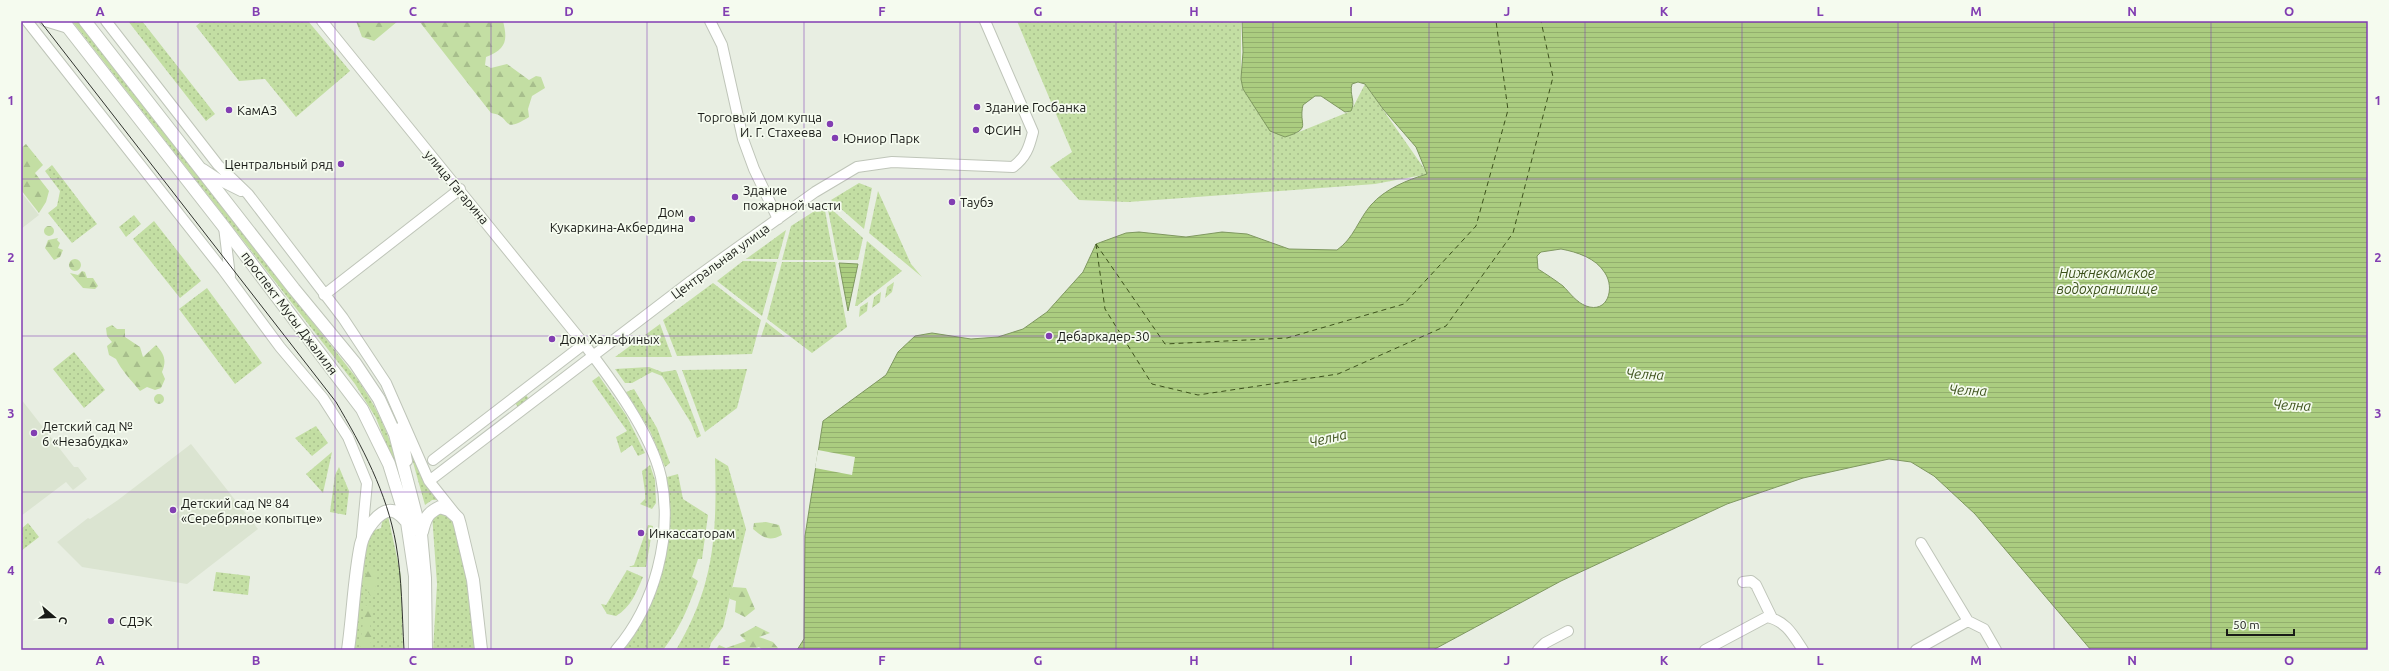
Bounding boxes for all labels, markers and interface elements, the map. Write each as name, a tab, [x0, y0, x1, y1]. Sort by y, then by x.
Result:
text: A	[95, 4, 105, 18]
text: B	[252, 4, 261, 18]
text: C	[409, 4, 418, 18]
text: D	[564, 4, 574, 18]
text: E	[722, 4, 730, 18]
text: F	[878, 4, 886, 18]
text: G	[1034, 4, 1043, 18]
text: H	[1189, 4, 1199, 18]
text: I	[1349, 4, 1353, 18]
text: J	[1504, 4, 1510, 18]
text: K	[1660, 4, 1669, 18]
text: L	[1816, 4, 1824, 18]
text: M	[1970, 4, 1982, 18]
text: N	[2127, 4, 2137, 18]
text: O	[2284, 4, 2294, 18]
text: 1	[7, 93, 15, 107]
text: 1	[2374, 93, 2382, 107]
place label: Здание Госбанка	[985, 100, 1086, 114]
marker: Здание Госбанка	[972, 102, 982, 112]
place label: КамАЗ	[237, 103, 277, 117]
marker: КамАЗ	[224, 105, 234, 115]
place label: Торговый дом купца И. Г. Стахеева	[697, 110, 822, 139]
marker: Торговый дом купца И. Г. Стахеева	[825, 119, 835, 129]
place label: ФСИН	[984, 123, 1022, 137]
marker: ФСИН	[971, 125, 981, 135]
place label: Юниор Парк	[843, 131, 920, 145]
marker: Юниор Парк	[830, 133, 840, 143]
street label: улица Гагарина	[422, 147, 492, 227]
place label: Центральный ряд	[225, 157, 333, 171]
marker: Центральный ряд	[336, 159, 346, 169]
place label: Здание пожарной части	[743, 183, 841, 212]
marker: Здание пожарной части	[730, 192, 740, 202]
place label: Таубэ	[960, 195, 994, 209]
marker: Таубэ	[947, 197, 957, 207]
place label: Дом Кукаркина-Акбердина	[550, 205, 684, 234]
marker: Дом Кукаркина-Акбердина	[687, 214, 697, 224]
street label: Центральная улица	[668, 221, 772, 301]
street label: проспект Мусы Джалиля	[239, 249, 341, 377]
text: 2	[7, 250, 15, 264]
text: 2	[2374, 250, 2382, 264]
water label: Нижнекамское водохранилище	[2056, 265, 2158, 297]
place label: Дебаркадер-30	[1057, 329, 1150, 343]
marker: Дебаркадер-30	[1044, 331, 1054, 341]
place label: Дом Хальфиных	[560, 332, 660, 346]
marker: Дом Хальфиных	[547, 334, 557, 344]
water label: Челна	[1626, 365, 1665, 383]
water label: Челна	[1949, 381, 1988, 399]
water label: Челна	[2273, 396, 2312, 414]
text: 3	[7, 406, 15, 420]
text: 3	[2374, 406, 2382, 420]
place label: Детский сад № 6 «Незабудка»	[42, 419, 133, 448]
water label: Челна	[1308, 426, 1349, 450]
marker: Детский сад № 6 «Незабудка»	[29, 428, 39, 438]
place label: Детский сад № 84 «Серебряное копытце»	[181, 496, 322, 525]
marker: Детский сад № 84 «Серебряное копытце»	[168, 505, 178, 515]
place label: Инкассаторам	[649, 526, 735, 540]
marker: Инкассаторам	[636, 528, 646, 538]
text: 4	[7, 563, 15, 577]
text: 4	[2374, 563, 2382, 577]
north arrow	[34, 597, 74, 637]
scale bar	[2227, 611, 2294, 637]
place label: СДЭК	[119, 614, 152, 628]
text: С	[57, 615, 70, 626]
marker: СДЭК	[106, 616, 116, 626]
text: 50 m	[2233, 618, 2260, 631]
text: A	[95, 653, 105, 667]
text: B	[252, 653, 261, 667]
text: C	[409, 653, 418, 667]
text: D	[564, 653, 574, 667]
text: E	[722, 653, 730, 667]
text: F	[878, 653, 886, 667]
text: G	[1034, 653, 1043, 667]
text: H	[1189, 653, 1199, 667]
text: I	[1349, 653, 1353, 667]
text: J	[1504, 653, 1510, 667]
text: K	[1660, 653, 1669, 667]
text: L	[1816, 653, 1824, 667]
text: M	[1970, 653, 1982, 667]
text: N	[2127, 653, 2137, 667]
text: O	[2284, 653, 2294, 667]

